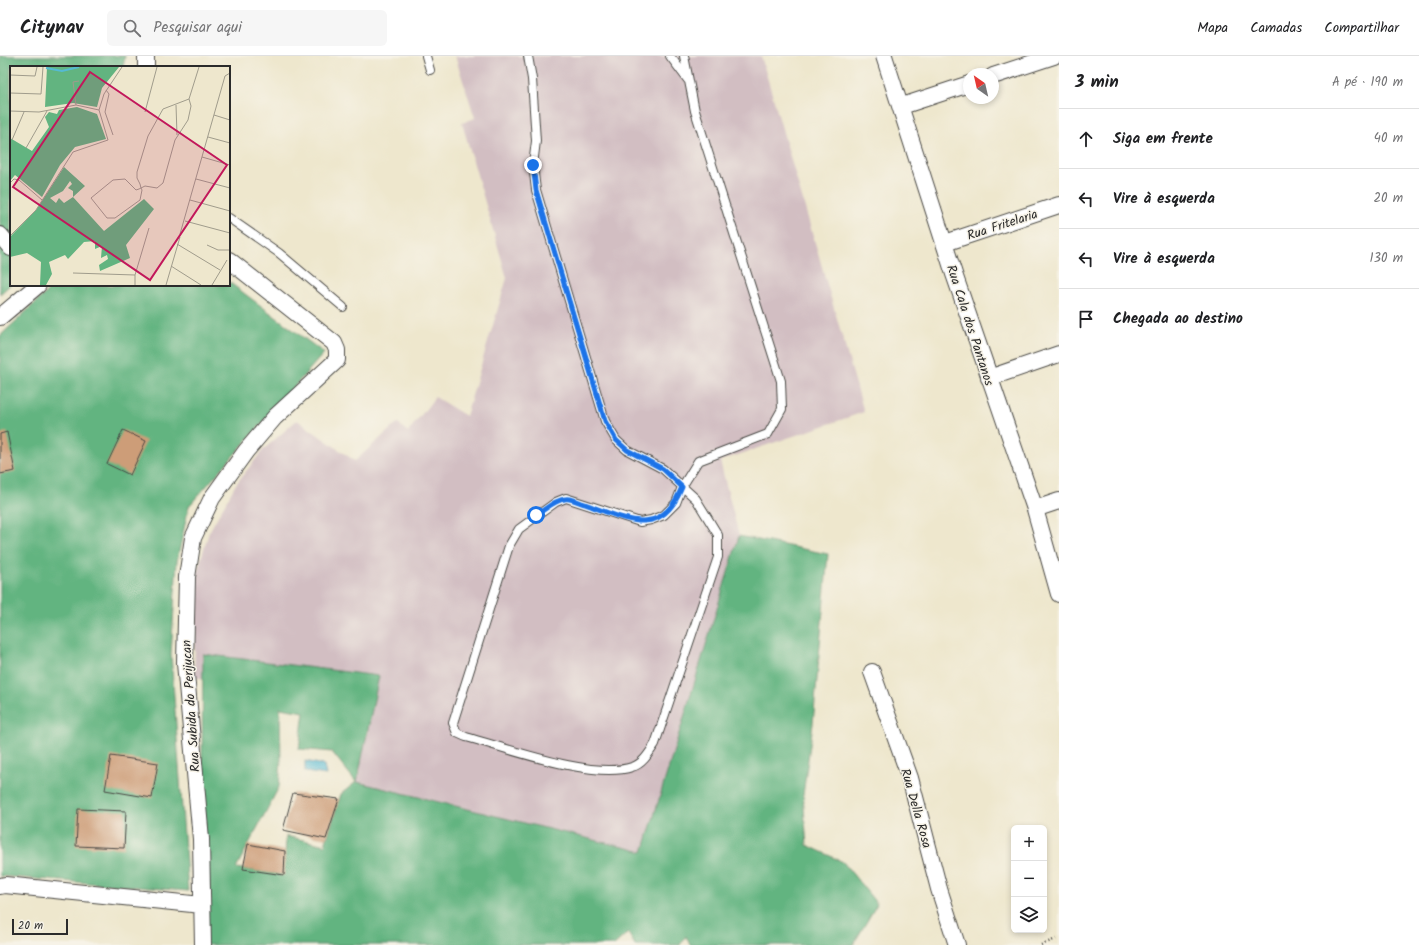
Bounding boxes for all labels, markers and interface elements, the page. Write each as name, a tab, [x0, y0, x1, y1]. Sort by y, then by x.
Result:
search box	[107, 10, 387, 46]
text: Citynav	[20, 13, 83, 43]
text: Pesquisar aqui	[153, 16, 242, 40]
icon: search	[121, 17, 143, 39]
text: Mapa	[1197, 17, 1228, 39]
text: Camadas	[1250, 17, 1302, 39]
text: Compartilhar	[1324, 17, 1399, 39]
inset map	[10, 66, 230, 286]
north arrow	[963, 68, 999, 104]
text: 3 min	[1075, 69, 1119, 96]
text: A pé · 190 m	[1332, 72, 1403, 93]
text: Siga em frente	[1113, 127, 1213, 151]
icon: ahead	[1075, 128, 1097, 150]
text: 40 m	[1374, 128, 1403, 149]
route end	[524, 156, 542, 174]
text: Vire à esquerda	[1113, 187, 1215, 211]
icon: left	[1075, 188, 1097, 210]
text: 20 m	[1373, 188, 1403, 209]
street label: Rua Fritelaria	[964, 204, 1040, 247]
text: Vire à esquerda	[1113, 247, 1215, 271]
icon: left	[1075, 248, 1097, 270]
text: 130 m	[1369, 248, 1403, 269]
street label: Rua Cala dos Pantanos	[940, 262, 999, 389]
text: Chegada ao destino	[1113, 307, 1243, 331]
icon: arrive	[1075, 308, 1097, 330]
route start	[527, 506, 545, 524]
street label: Rua Subida do Perijucan	[176, 639, 207, 773]
street label: Rua Della Rosa	[894, 766, 937, 851]
map controls	[1011, 825, 1047, 933]
button: +	[1011, 825, 1047, 861]
button: −	[1011, 861, 1047, 897]
button: layers	[1011, 897, 1047, 933]
scale bar	[12, 917, 68, 936]
text: 20 m	[18, 917, 43, 935]

